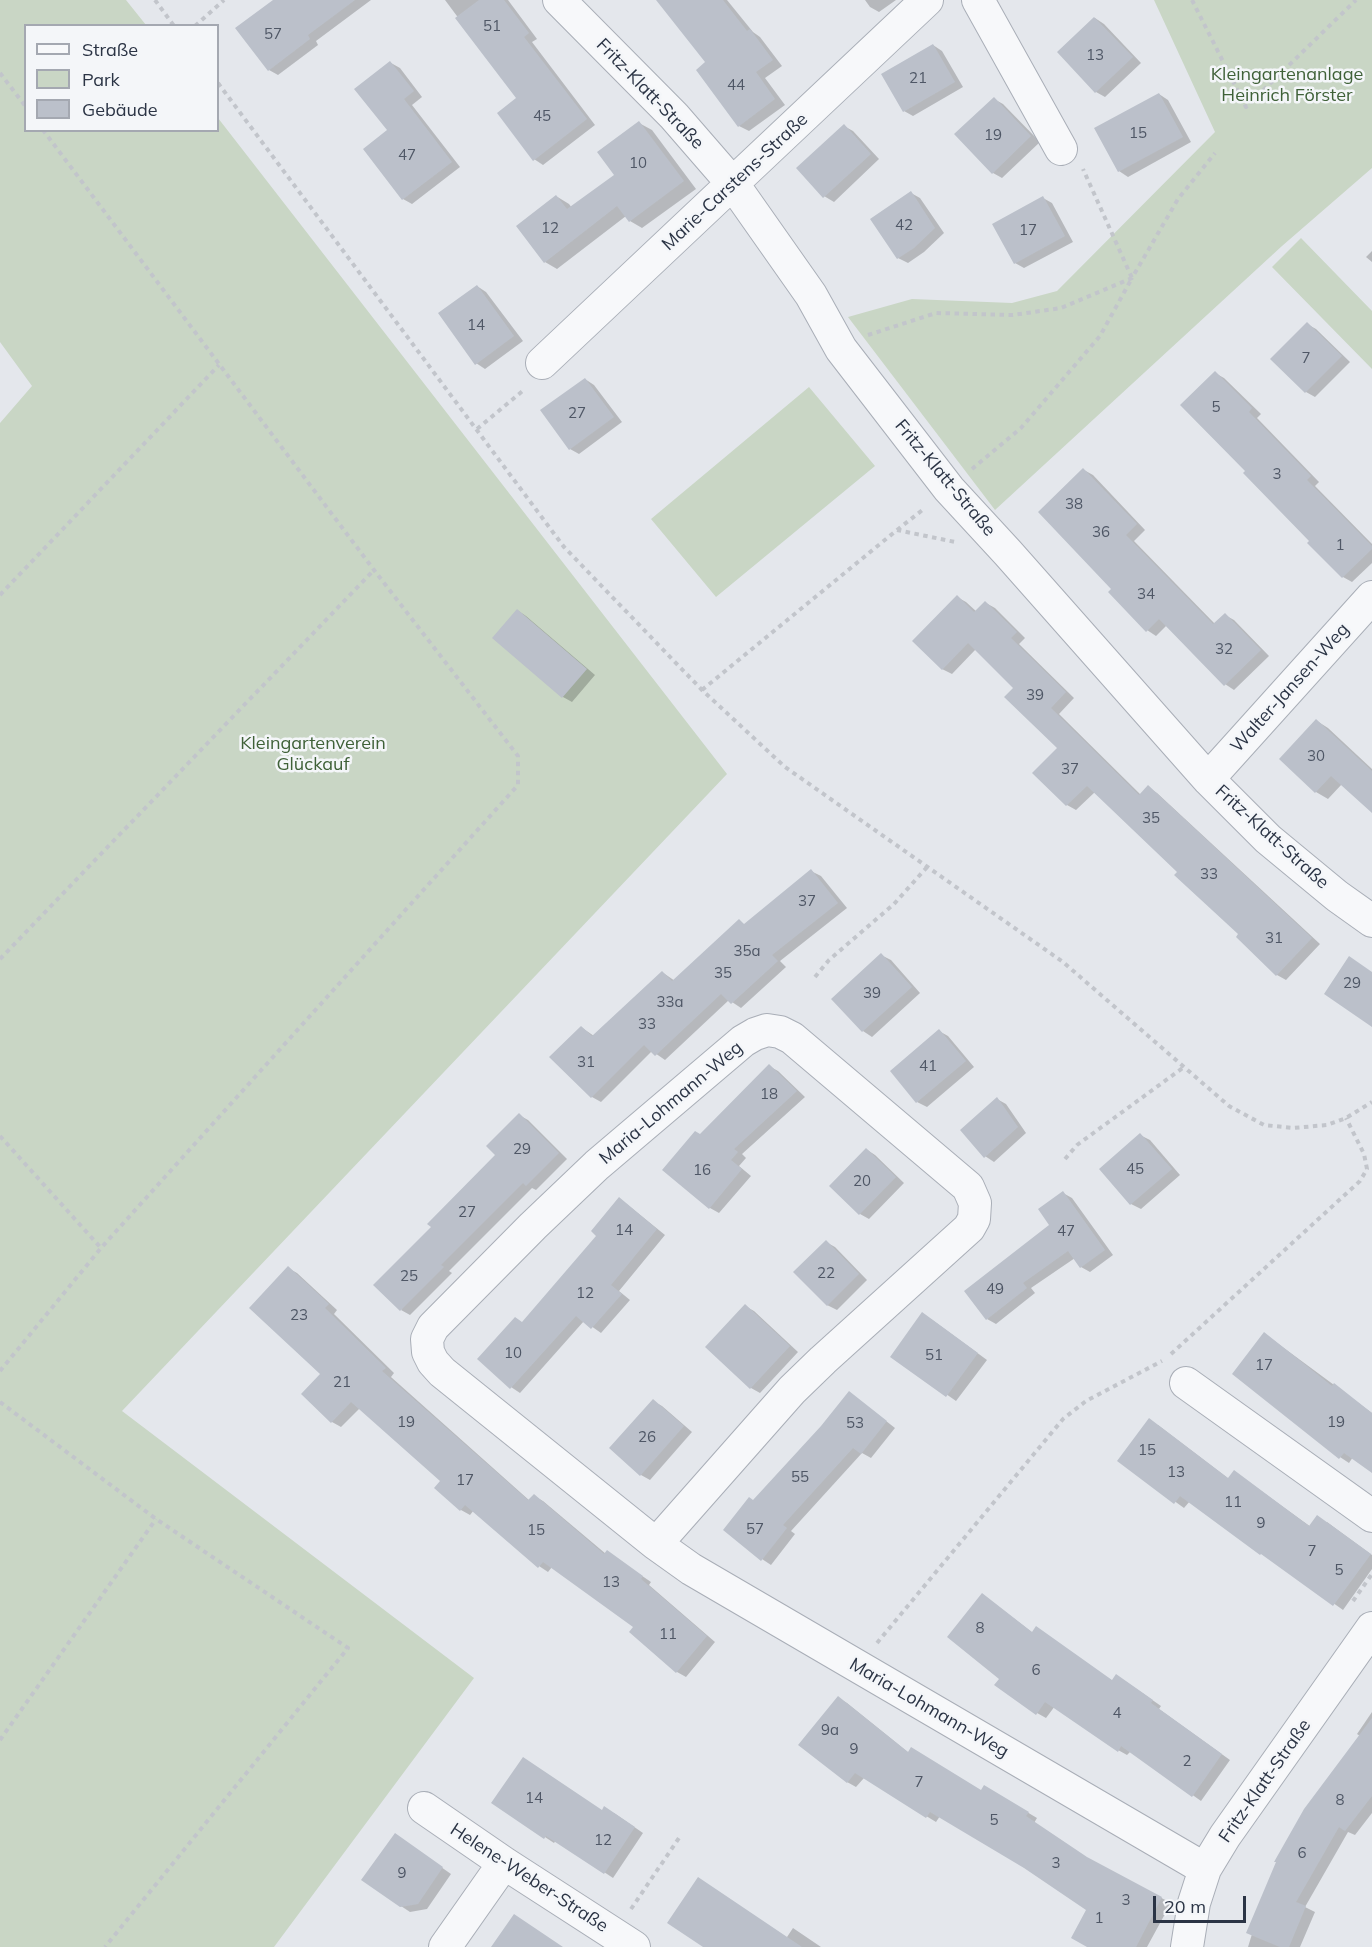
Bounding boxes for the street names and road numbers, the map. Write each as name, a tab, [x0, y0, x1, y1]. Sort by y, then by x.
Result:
street label: Fritz-Klatt-Straße	[592, 34, 708, 154]
street label: Marie-Carstens-Straße	[658, 109, 812, 255]
street label: Fritz-Klatt-Straße	[890, 415, 1000, 541]
street label: Walter-Jansen-Weg	[1226, 619, 1354, 757]
street label: Fritz-Klatt-Straße	[1211, 780, 1333, 894]
street label: Maria-Lohmann-Weg	[595, 1037, 747, 1169]
street label: Maria-Lohmann-Weg	[846, 1654, 1012, 1762]
street label: Fritz-Klatt-Straße	[1214, 1715, 1316, 1847]
street label: Helene-Weber-Straße	[446, 1819, 612, 1937]

